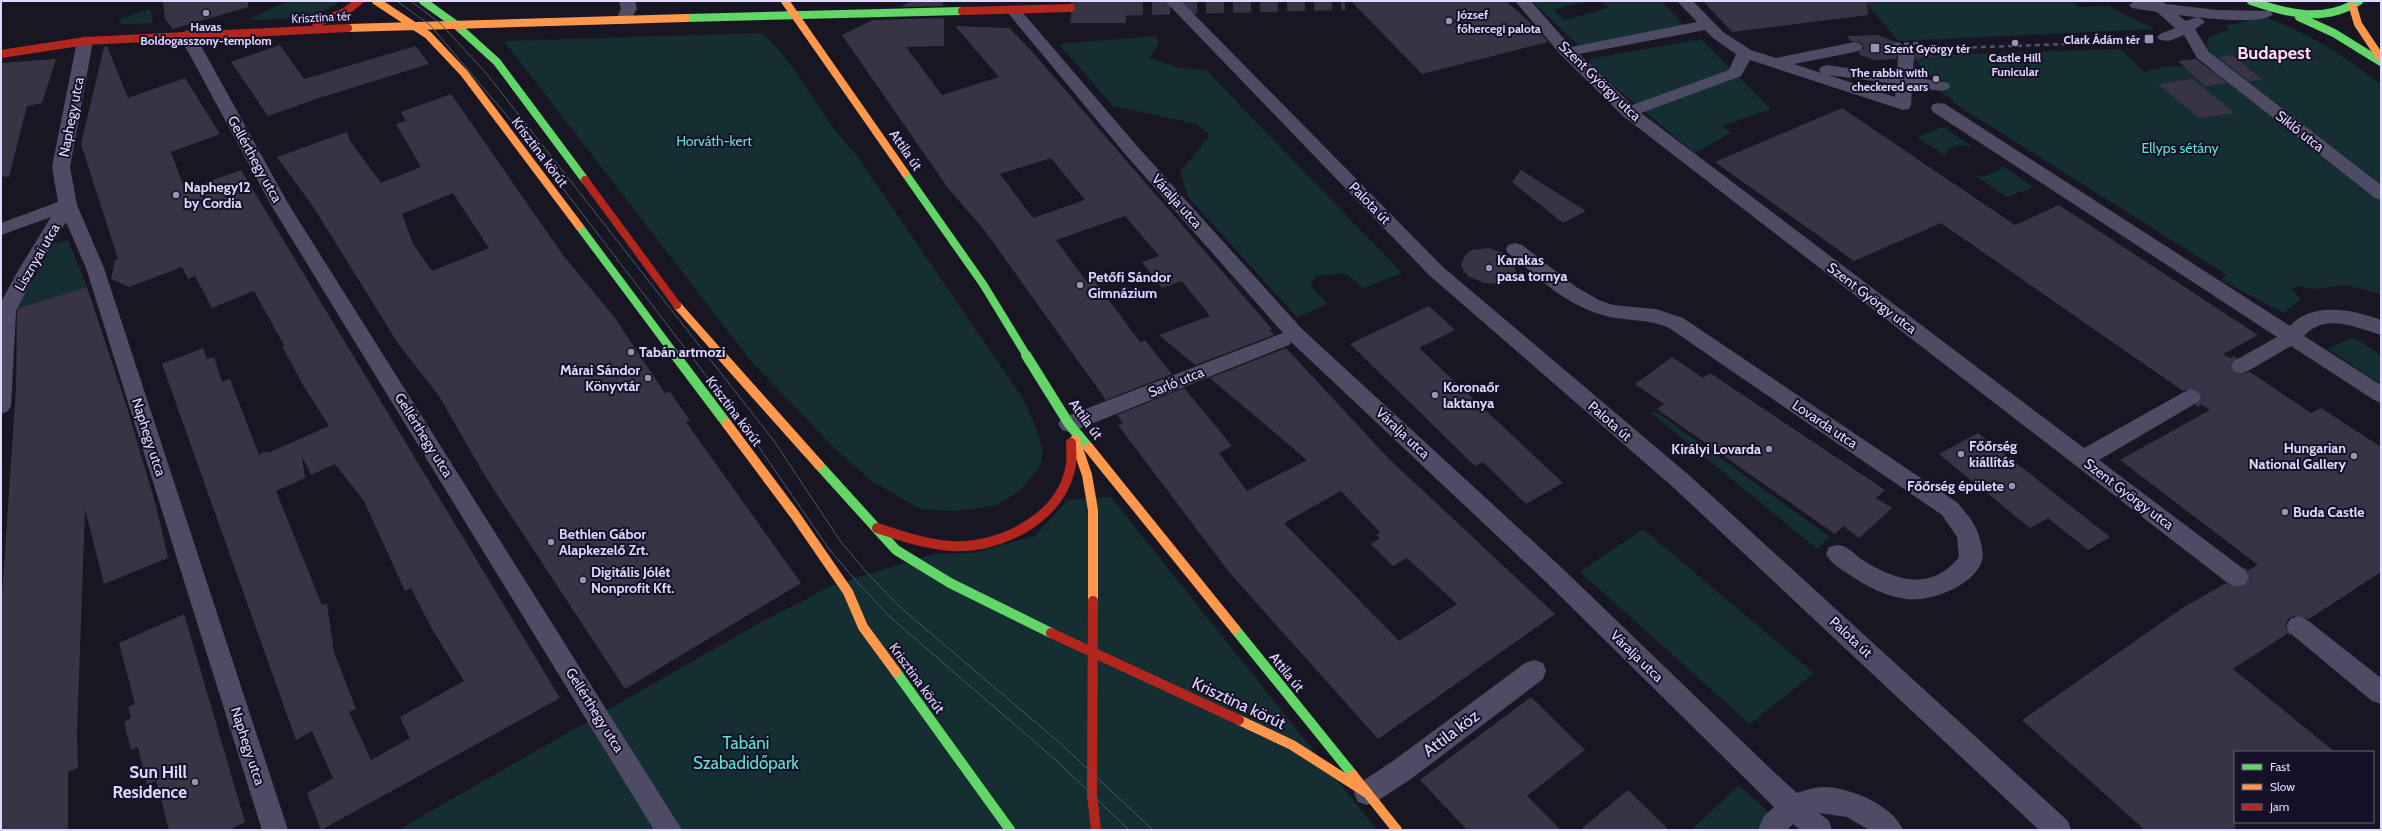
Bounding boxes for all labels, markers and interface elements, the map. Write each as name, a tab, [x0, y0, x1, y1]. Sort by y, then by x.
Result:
place label: József főhercegi palota	[1456, 7, 1541, 36]
marker: Havas Boldogasszony-templom	[201, 8, 211, 18]
street label: Krisztina tér	[291, 8, 351, 26]
marker: József főhercegi palota	[1444, 16, 1454, 26]
place label: Havas Boldogasszony-templom	[140, 19, 272, 48]
place label: Clark Ádám tér	[2063, 32, 2140, 47]
marker: Clark Ádám tér	[2143, 33, 2155, 45]
street label: Szent György utca	[1555, 37, 1645, 125]
marker: Castle Hill Funicular	[2010, 38, 2020, 48]
place label: Szent György tér	[1884, 41, 1970, 56]
marker: Szent György tér	[1869, 42, 1881, 54]
district label: Budapest	[2237, 42, 2311, 64]
place label: Castle Hill Funicular	[1989, 50, 2041, 79]
place label: The rabbit with checkered ears	[1850, 65, 1928, 94]
marker: The rabbit with checkered ears	[1931, 74, 1941, 84]
street label: Naphegy utca	[54, 75, 88, 159]
street label: Sikló utca	[2272, 107, 2328, 156]
street label: Gellérthegy utca	[224, 112, 286, 206]
street label: Krisztina körút	[508, 113, 572, 191]
street label: Attila út	[885, 126, 927, 174]
park label: Horváth-kert	[676, 132, 752, 150]
park label: Ellyps sétány	[2141, 139, 2219, 157]
street label: Váralja utca	[1148, 170, 1206, 232]
place label: Naphegy12 by Cordia	[184, 178, 251, 212]
street label: Palota út	[1345, 178, 1395, 228]
marker: Naphegy12 by Cordia	[171, 190, 181, 200]
street label: Lisznyai utca	[10, 220, 64, 294]
place label: Karakas pasa tornya	[1497, 251, 1567, 285]
street label: Szent György utca	[1824, 258, 1921, 338]
marker: Karakas pasa tornya	[1484, 263, 1494, 273]
place label: Petőfi Sándor Gimnázium	[1088, 268, 1171, 302]
marker: Petőfi Sándor Gimnázium	[1075, 280, 1085, 290]
place label: Tabán artmozi	[639, 343, 725, 361]
marker: Tabán artmozi	[626, 347, 636, 357]
place label: Márai Sándor Könyvtár	[560, 361, 640, 395]
street label: Sarló utca	[1146, 363, 1207, 401]
street label: Krisztina körút	[702, 372, 766, 450]
marker: Márai Sándor Könyvtár	[643, 373, 653, 383]
place label: Koronaőr laktanya	[1443, 378, 1499, 412]
street label: Gellérthegy utca	[391, 389, 457, 481]
marker: Koronaőr laktanya	[1430, 390, 1440, 400]
street label: Attila út	[1065, 395, 1107, 443]
street label: Naphegy utca	[128, 396, 170, 479]
street label: Lovarda utca	[1789, 396, 1861, 453]
street label: Palota út	[1584, 397, 1636, 445]
street label: Váralja utca	[1372, 404, 1434, 463]
place label: Főőrség kiállítás	[1969, 437, 2017, 471]
place label: Hungarian National Gallery	[2249, 439, 2346, 473]
place label: Királyi Lovarda	[1671, 440, 1761, 458]
marker: Királyi Lovarda	[1764, 444, 1774, 454]
marker: Főőrség kiállítás	[1956, 449, 1966, 459]
marker: Hungarian National Gallery	[2349, 451, 2359, 461]
street label: Szent György utca	[2081, 454, 2178, 534]
place label: Főőrség épülete	[1907, 477, 2004, 495]
marker: Főőrség épülete	[2007, 481, 2017, 491]
place label: Buda Castle	[2293, 503, 2365, 521]
marker: Buda Castle	[2280, 507, 2290, 517]
place label: Bethlen Gábor Alapkezelő Zrt.	[559, 525, 648, 559]
marker: Bethlen Gábor Alapkezelő Zrt.	[546, 537, 556, 547]
place label: Digitális Jólét Nonprofit Kft.	[591, 563, 674, 597]
marker: Digitális Jólét Nonprofit Kft.	[578, 575, 588, 585]
street label: Palota út	[1826, 613, 1876, 662]
street label: Váralja utca	[1607, 626, 1668, 686]
street label: Krisztina körút	[885, 639, 949, 717]
street label: Attila út	[1266, 649, 1309, 696]
street label: Gellérthegy utca	[562, 664, 628, 756]
street label: Krisztina körút	[1189, 673, 1289, 734]
street label: Naphegy utca	[227, 705, 269, 788]
street label: Attila köz	[1419, 705, 1483, 761]
park label: Tabáni Szabadidőpark	[693, 733, 799, 773]
legend	[2234, 751, 2374, 823]
text: Fast	[2270, 759, 2290, 774]
place label: Sun Hill Residence	[112, 762, 188, 802]
marker: Sun Hill Residence	[190, 777, 200, 787]
text: Slow	[2270, 779, 2295, 794]
text: Jam	[2269, 799, 2289, 814]

